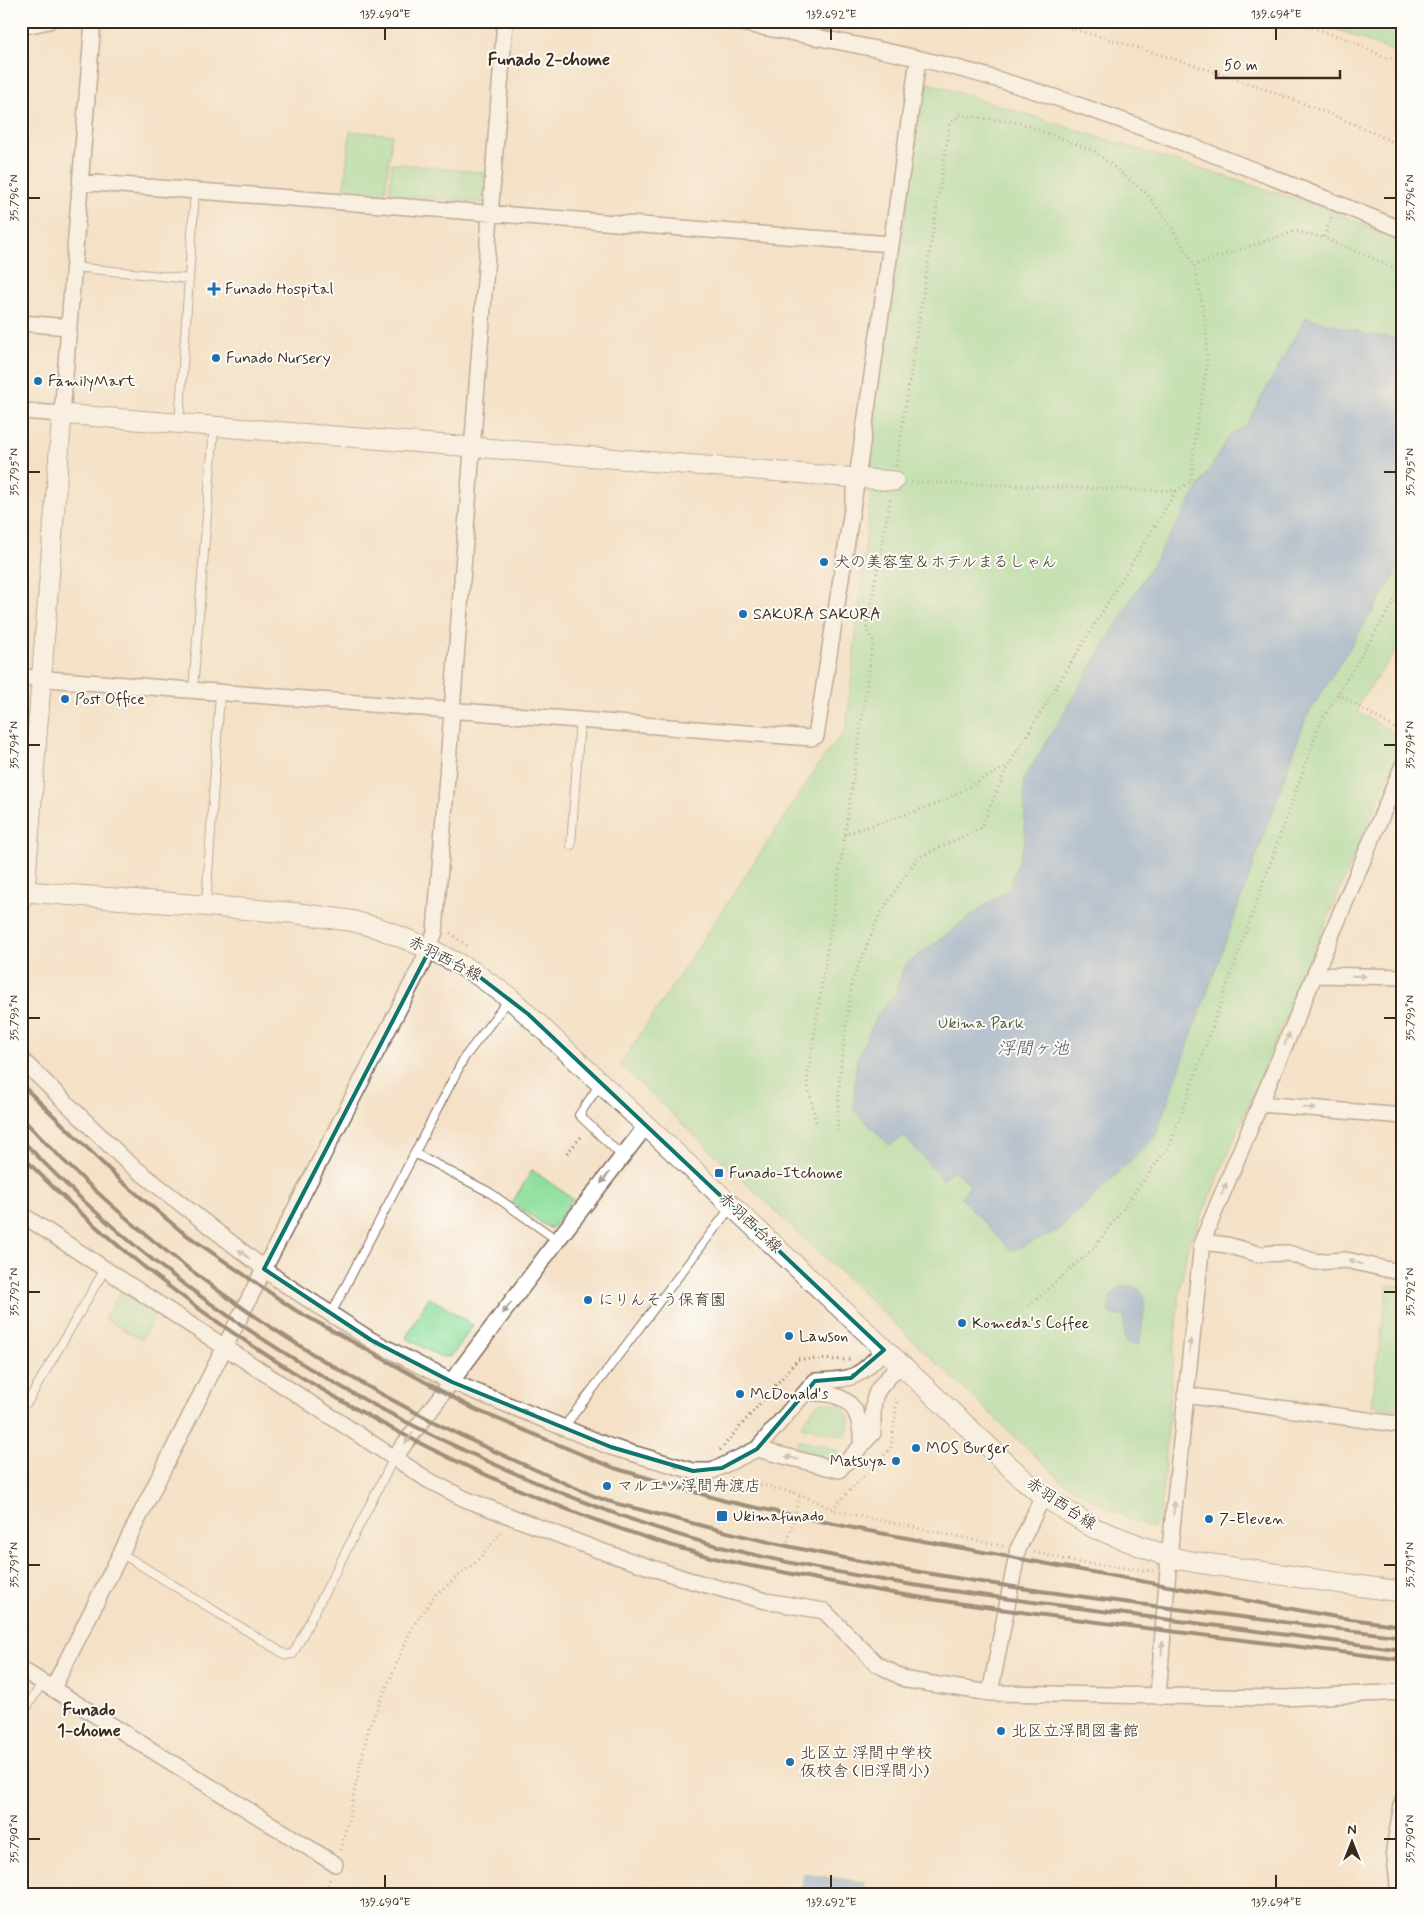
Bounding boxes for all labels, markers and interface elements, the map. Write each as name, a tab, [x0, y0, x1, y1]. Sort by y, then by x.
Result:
text: 139.690°E	[359, 7, 411, 23]
text: 139.692°E	[805, 7, 857, 23]
text: 139.694°E	[1250, 7, 1302, 23]
district label: Funado 2-chome	[488, 48, 610, 72]
scale bar	[1216, 48, 1340, 80]
text: 50 m	[1224, 56, 1258, 76]
text: 35.796°N	[7, 175, 23, 221]
text: 35.796°N	[1403, 175, 1419, 221]
place label: Funado Hospital	[225, 279, 333, 300]
marker: Funado Hospital	[207, 282, 221, 296]
place label: Funado Nursery	[226, 348, 331, 369]
marker: Funado Nursery	[210, 352, 222, 364]
place label: FamilyMart	[48, 371, 136, 392]
marker: FamilyMart	[32, 375, 44, 387]
text: 35.795°N	[7, 448, 23, 496]
text: 35.795°N	[1403, 448, 1419, 496]
place label: 犬の美容室＆ホテルまるしゃん	[834, 552, 1057, 573]
marker: 犬の美容室＆ホテルまるしゃん	[818, 556, 830, 568]
place label: SAKURA SAKURA	[753, 604, 881, 625]
marker: SAKURA SAKURA	[737, 608, 749, 620]
place label: Post Office	[75, 689, 145, 710]
marker: Post Office	[59, 693, 71, 705]
text: 35.794°N	[7, 721, 23, 769]
text: 35.794°N	[1403, 721, 1419, 769]
street label: 赤羽西台線	[405, 931, 485, 987]
one-way arrow	[1351, 972, 1367, 980]
text: 35.793°N	[7, 995, 23, 1041]
text: 35.793°N	[1403, 995, 1419, 1041]
park label: Ukima Park	[938, 1013, 1024, 1034]
one-way arrow	[1284, 1032, 1292, 1046]
water label: 浮間ヶ池	[997, 1037, 1070, 1061]
one-way arrow	[1301, 1104, 1317, 1112]
place label: Funado-Itchome	[729, 1163, 843, 1184]
marker: Funado-Itchome	[713, 1167, 725, 1179]
one-way arrow	[599, 1171, 610, 1184]
one-way arrow	[1221, 1182, 1229, 1196]
street label: 赤羽西台線	[714, 1188, 786, 1258]
one-way arrow	[237, 1249, 251, 1259]
one-way arrow	[1348, 1258, 1363, 1266]
text: 35.792°N	[7, 1268, 23, 1316]
text: 35.792°N	[1403, 1268, 1419, 1316]
place label: にりんそう保育園	[598, 1290, 726, 1311]
marker: にりんそう保育園	[582, 1294, 594, 1306]
one-way arrow	[502, 1301, 512, 1315]
place label: Komeda's Coffee	[972, 1313, 1090, 1334]
marker: Komeda's Coffee	[956, 1317, 968, 1329]
place label: Lawson	[799, 1326, 848, 1347]
marker: Lawson	[783, 1330, 795, 1342]
one-way arrow	[1186, 1338, 1194, 1354]
one-way arrow	[372, 1340, 387, 1348]
one-way arrow	[844, 1373, 859, 1380]
place label: McDonald's	[750, 1384, 829, 1405]
marker: McDonald's	[734, 1388, 746, 1400]
one-way arrow	[520, 1407, 534, 1415]
one-way arrow	[404, 1431, 415, 1444]
place label: MOS Burger	[926, 1438, 1010, 1460]
marker: MOS Burger	[910, 1442, 922, 1454]
place label: Matsuya	[830, 1451, 886, 1472]
one-way arrow	[785, 1454, 800, 1462]
marker: Matsuya	[890, 1455, 902, 1467]
one-way arrow	[672, 1462, 687, 1470]
street label: 赤羽西台線	[1022, 1473, 1100, 1535]
place label: マルエツ浮間舟渡店	[617, 1476, 761, 1497]
marker: マルエツ浮間舟渡店	[601, 1480, 613, 1492]
one-way arrow	[1170, 1500, 1178, 1516]
place label: Ukimafunado	[733, 1506, 824, 1527]
marker: Ukimafunado	[715, 1509, 729, 1523]
place label: 7-Eleven	[1219, 1509, 1285, 1530]
marker: 7-Eleven	[1203, 1513, 1215, 1525]
text: 35.791°N	[7, 1542, 23, 1588]
text: 35.791°N	[1403, 1542, 1419, 1588]
one-way arrow	[1158, 1639, 1166, 1655]
district label: Funado 1-chome	[57, 1698, 121, 1743]
place label: 北区立浮間図書館	[1011, 1721, 1139, 1742]
marker: 北区立浮間図書館	[995, 1725, 1007, 1737]
place label: 北区立 浮間中学校 仮校舎 (旧浮間小)	[800, 1743, 932, 1782]
marker: 北区立 浮間中学校 仮校舎 (旧浮間小)	[784, 1756, 796, 1768]
text: 35.790°N	[7, 1815, 23, 1863]
text: 35.790°N	[1403, 1815, 1419, 1863]
north arrow	[1326, 1818, 1376, 1868]
text: N	[1347, 1821, 1357, 1839]
text: 139.690°E	[359, 1895, 411, 1911]
text: 139.692°E	[805, 1895, 857, 1911]
text: 139.694°E	[1250, 1895, 1302, 1911]

